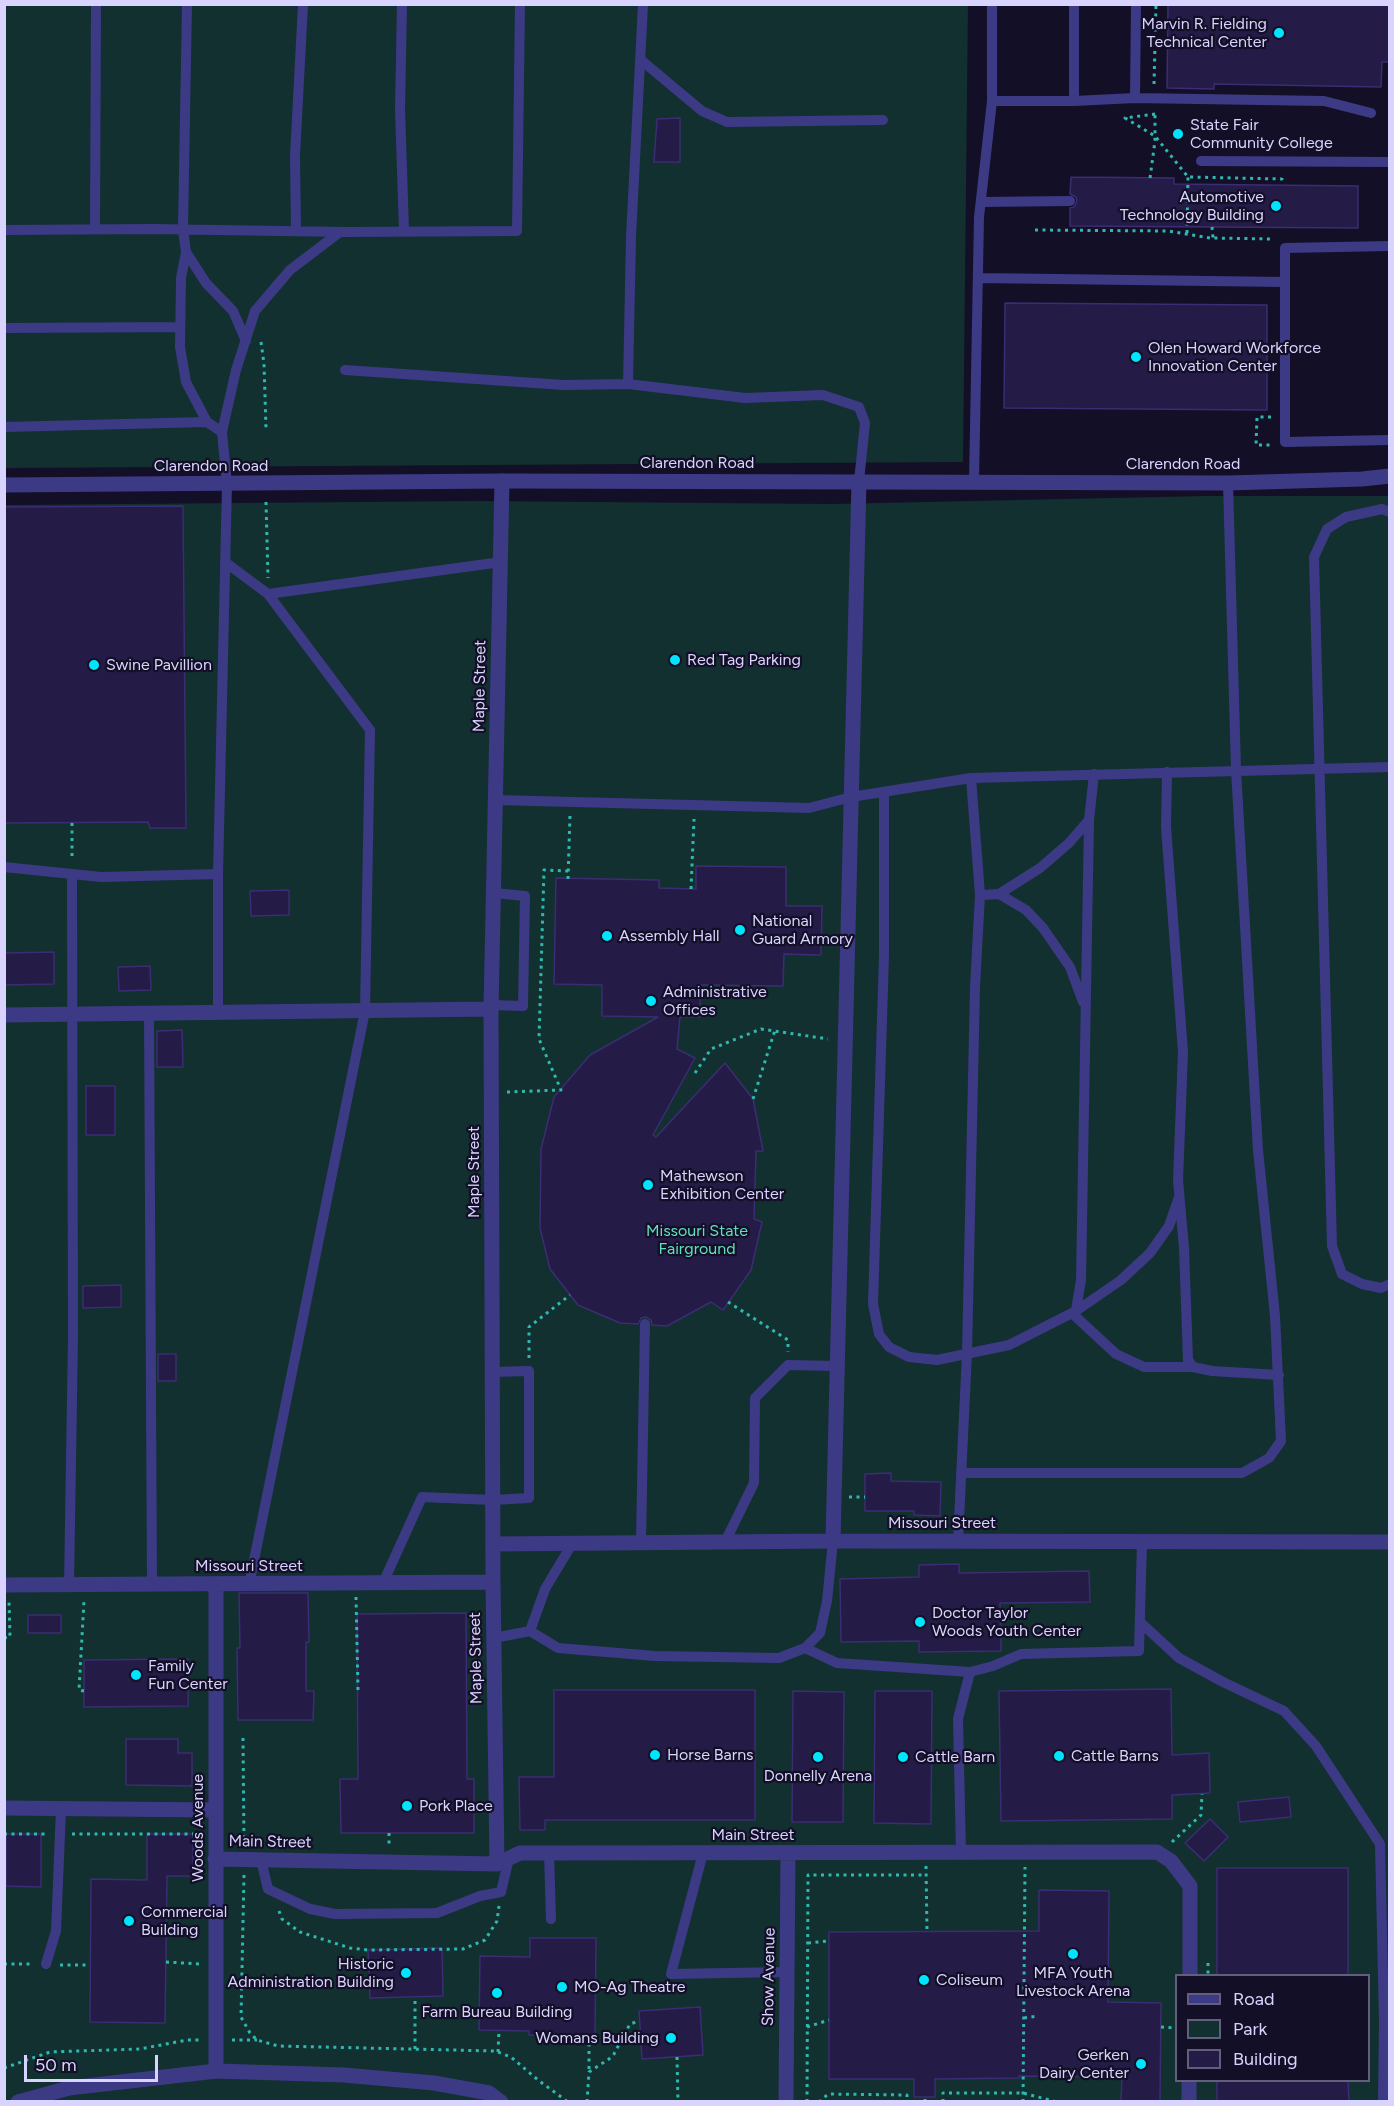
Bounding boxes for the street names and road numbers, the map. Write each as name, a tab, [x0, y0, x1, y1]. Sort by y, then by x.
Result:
street label: Clarendon Road	[640, 453, 754, 473]
street label: Clarendon Road	[1126, 454, 1240, 474]
street label: Clarendon Road	[154, 456, 268, 476]
street label: Maple Street	[470, 640, 490, 732]
street label: Maple Street	[464, 1126, 484, 1218]
street label: Missouri Street	[888, 1513, 996, 1533]
street label: Missouri Street	[195, 1556, 303, 1576]
street label: Maple Street	[466, 1612, 486, 1704]
street label: Woods Avenue	[188, 1774, 208, 1882]
street label: Main Street	[711, 1825, 795, 1845]
street label: Main Street	[228, 1832, 312, 1852]
street label: Show Avenue	[759, 1928, 779, 2026]

